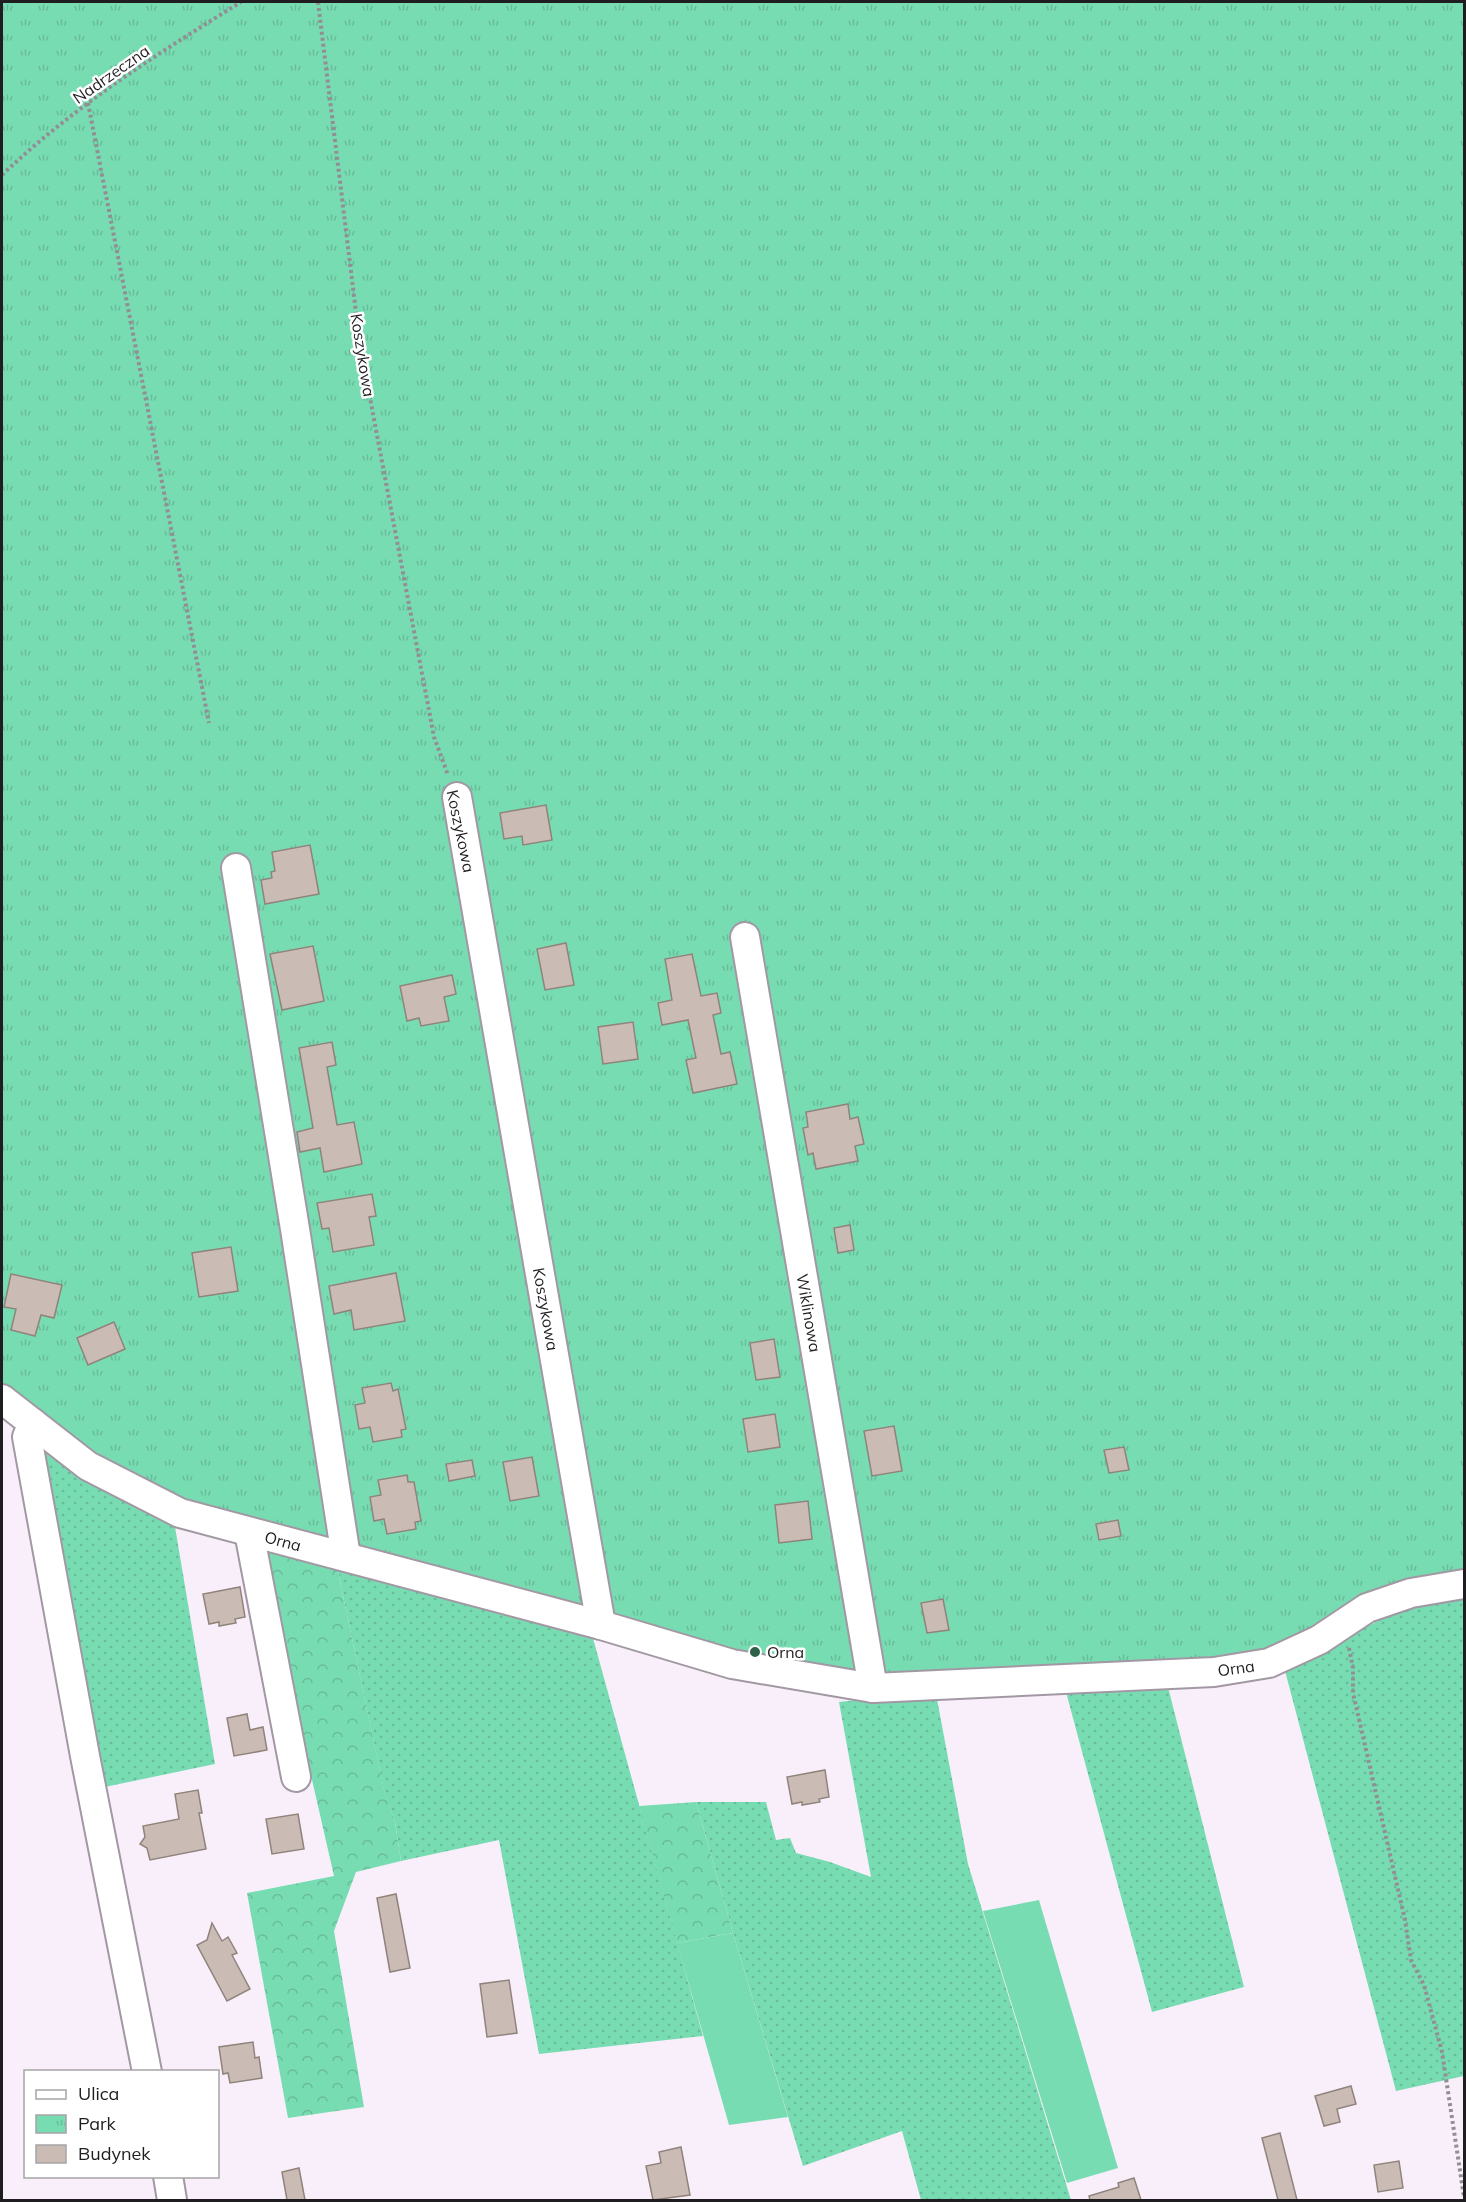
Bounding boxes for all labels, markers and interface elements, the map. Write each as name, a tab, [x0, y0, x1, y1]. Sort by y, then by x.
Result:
street label: Nadrzeczna	[69, 40, 153, 108]
street label: Koszykowa	[347, 312, 379, 398]
street label: Koszykowa	[442, 788, 480, 874]
street label: Koszykowa	[529, 1266, 563, 1352]
street label: Wiklinowa	[792, 1272, 826, 1354]
street label: Orna	[262, 1527, 304, 1555]
place label: Orna	[767, 1642, 804, 1662]
marker: Orna	[748, 1645, 762, 1659]
street label: Orna	[1216, 1656, 1256, 1680]
legend	[24, 2070, 219, 2178]
text: Ulica	[78, 2082, 119, 2105]
text: Park	[78, 2112, 117, 2135]
text: Budynek	[78, 2142, 151, 2165]

